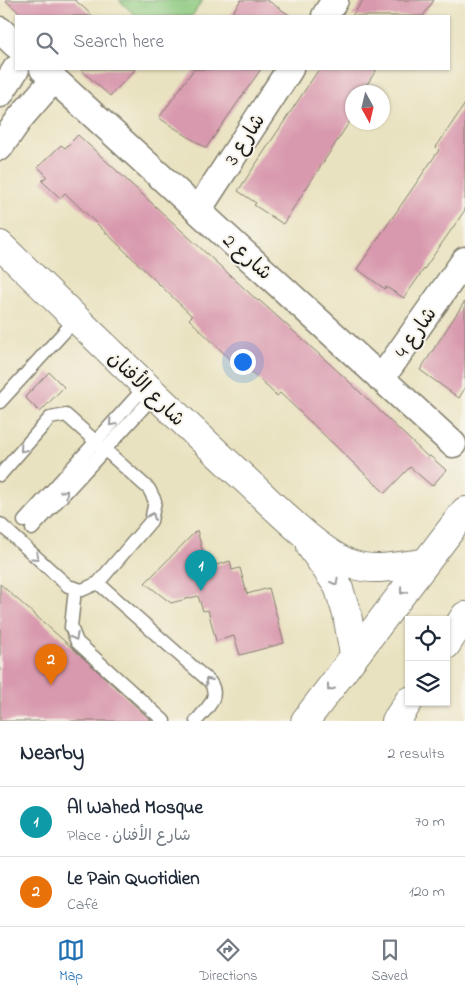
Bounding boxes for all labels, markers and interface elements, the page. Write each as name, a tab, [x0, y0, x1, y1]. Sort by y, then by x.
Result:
search box	[15, 15, 450, 70]
icon: search	[33, 29, 61, 57]
text: Search here	[73, 29, 164, 56]
north arrow	[345, 85, 390, 130]
street label: شارع 3	[219, 109, 274, 172]
street label: شارع 2	[215, 228, 278, 288]
street label: شارع 4	[389, 302, 445, 365]
street label: شارع الأفنان	[100, 345, 191, 434]
your location	[230, 349, 256, 375]
one-way arrow	[109, 418, 118, 427]
one-way arrow	[20, 443, 29, 452]
one-way arrow	[59, 489, 68, 498]
one-way arrow	[145, 512, 156, 521]
pin: 1	[185, 550, 217, 591]
one-way arrow	[30, 551, 39, 560]
one-way arrow	[329, 576, 339, 585]
one-way arrow	[401, 585, 409, 594]
map controls	[405, 616, 450, 706]
button: locate	[405, 616, 450, 661]
one-way arrow	[69, 631, 79, 640]
pin: 2	[35, 644, 67, 685]
button: layers	[405, 661, 450, 706]
one-way arrow	[204, 678, 213, 687]
one-way arrow	[327, 682, 336, 692]
text: Nearby	[20, 739, 84, 769]
text: 2 results	[387, 742, 445, 766]
text: Al Wahed Mosque	[67, 795, 203, 822]
text: 1	[33, 810, 39, 834]
text: 70 m	[415, 810, 445, 834]
text: Place · شارع الأفنان	[67, 824, 191, 848]
text: Le Pain Quotidien	[67, 866, 200, 893]
text: 2	[32, 880, 40, 904]
text: 120 m	[409, 880, 445, 904]
text: Café	[67, 893, 98, 917]
tab: Map	[57, 936, 85, 987]
tab: Directions	[199, 936, 257, 987]
tab: Saved	[371, 936, 408, 987]

